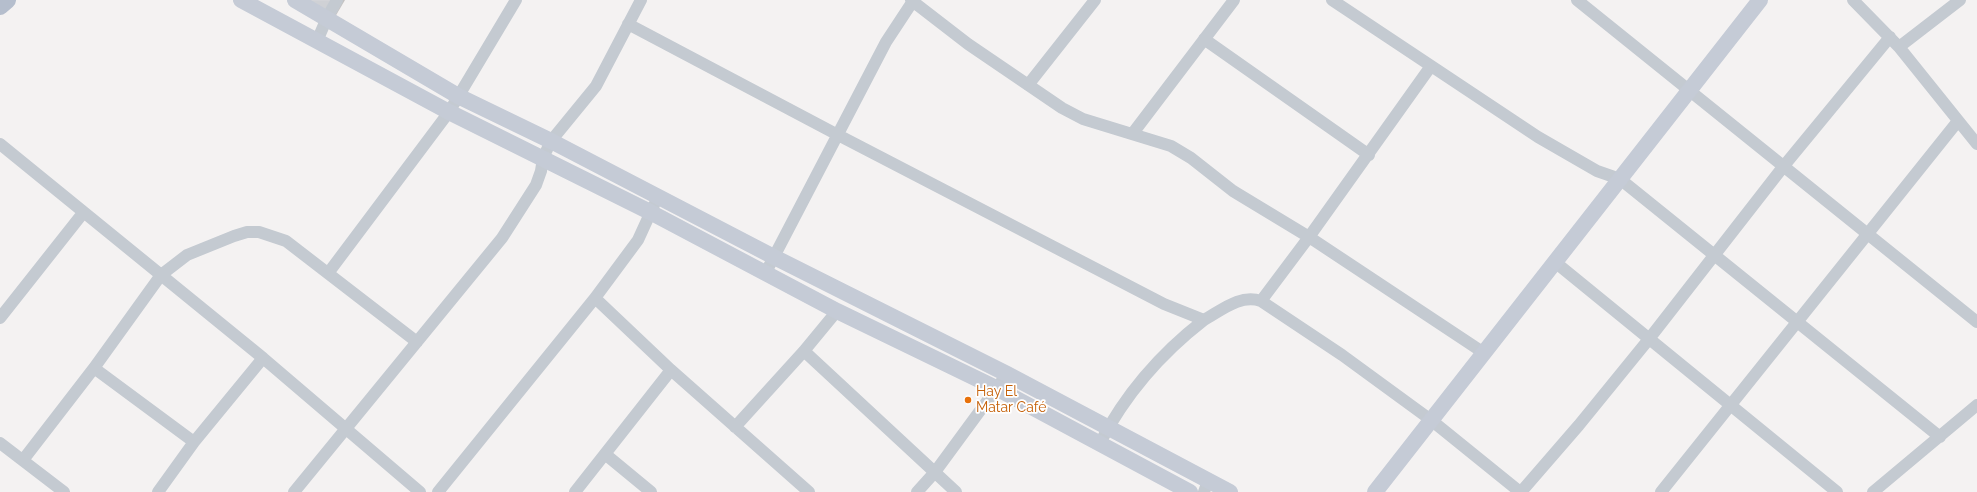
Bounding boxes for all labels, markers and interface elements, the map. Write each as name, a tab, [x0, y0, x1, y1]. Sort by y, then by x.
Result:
place label: Hay El Matar Café	[976, 384, 1046, 416]
marker: Hay El Matar Café	[963, 395, 973, 405]

